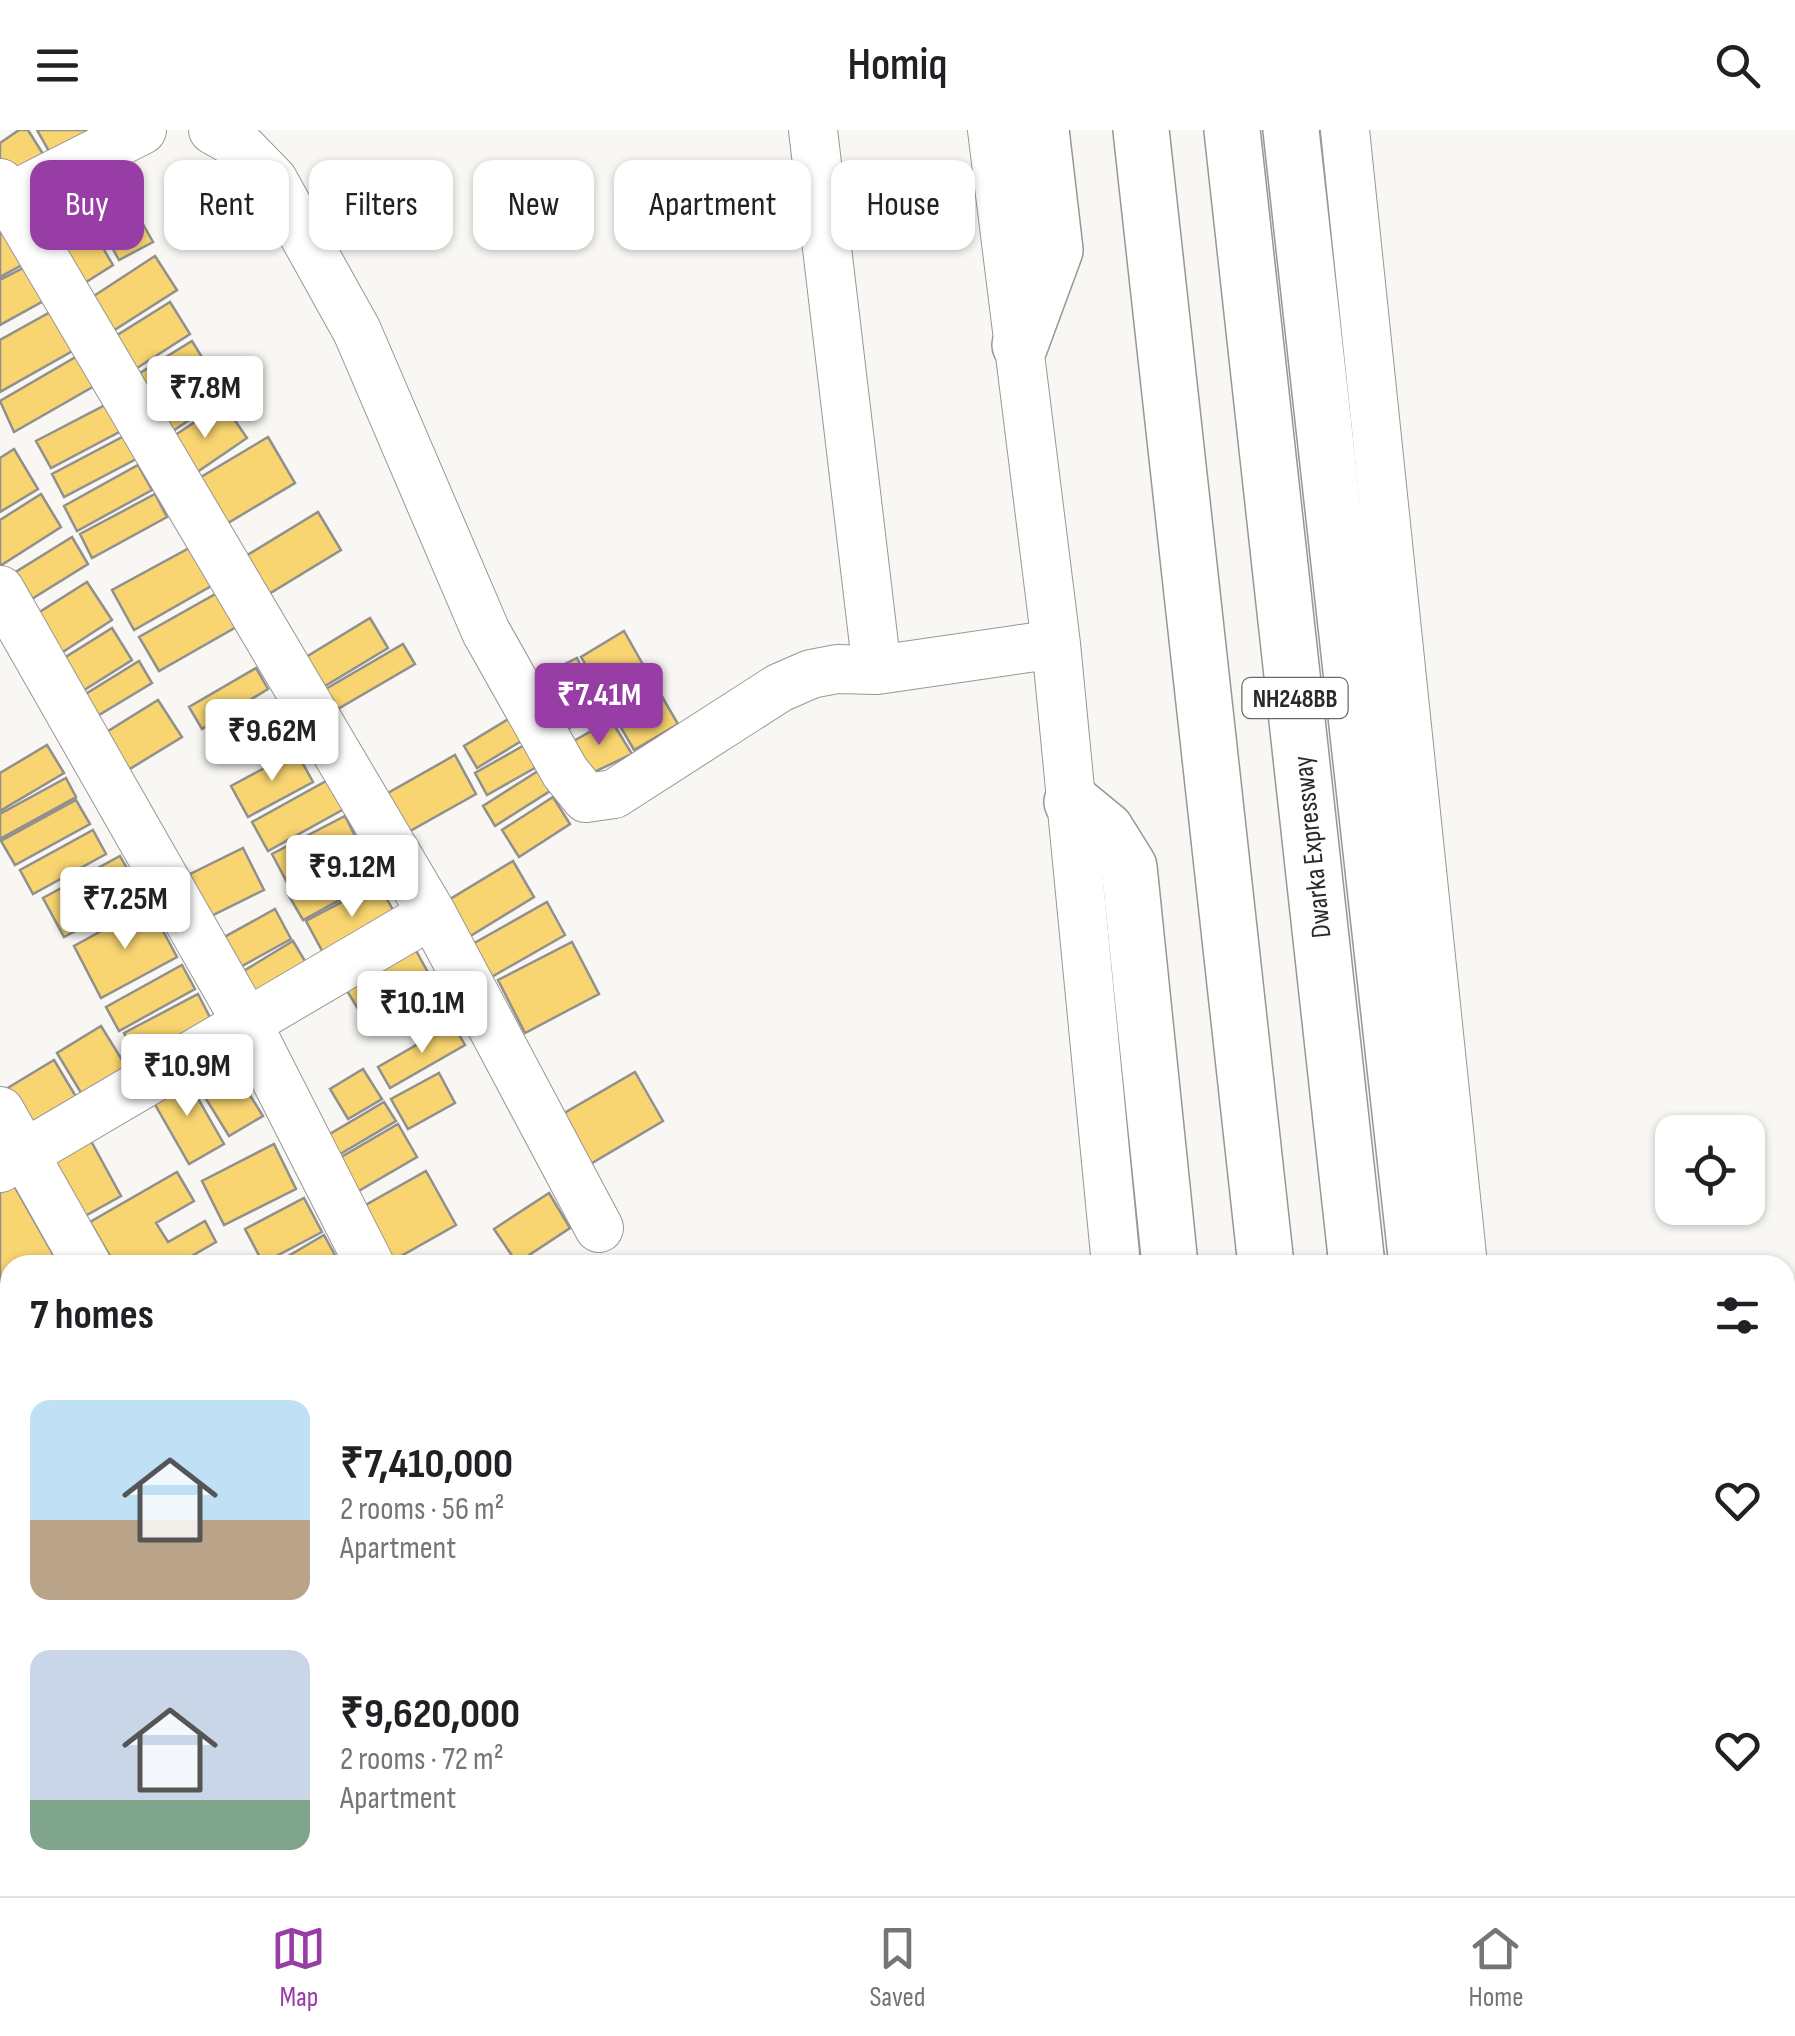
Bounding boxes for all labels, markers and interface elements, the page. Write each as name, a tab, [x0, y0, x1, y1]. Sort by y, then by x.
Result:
icon: menu	[30, 38, 85, 93]
text: Homiq	[847, 38, 948, 93]
icon: search	[1710, 38, 1765, 93]
chip: Buy	[30, 160, 144, 250]
chip: Rent	[164, 160, 289, 250]
chip: Filters	[309, 160, 453, 250]
chip: New	[473, 160, 594, 250]
chip: Apartment	[614, 160, 811, 250]
chip: House	[831, 160, 975, 250]
pin: ₹7.8M	[135, 356, 275, 441]
text: ₹7.8M	[169, 369, 241, 408]
pin: ₹7.41M	[518, 663, 680, 748]
text: ₹7.41M	[557, 676, 641, 715]
road number: NH248BB	[1242, 678, 1348, 718]
pin: ₹9.62M	[191, 699, 353, 784]
text: ₹9.62M	[227, 712, 317, 751]
street label: Dwarka Expressway	[1287, 754, 1338, 940]
pin: ₹9.12M	[271, 835, 433, 920]
text: ₹9.12M	[308, 848, 396, 887]
pin: ₹7.25M	[44, 867, 206, 952]
text: ₹7.25M	[82, 880, 168, 919]
pin: ₹10.1M	[341, 971, 503, 1056]
text: ₹10.1M	[379, 984, 465, 1023]
pin: ₹10.9M	[106, 1034, 268, 1119]
text: ₹10.9M	[143, 1047, 231, 1086]
map controls	[1655, 1115, 1765, 1225]
button: locate	[1655, 1115, 1765, 1225]
icon: filters	[1710, 1288, 1765, 1343]
text: 7 homes	[30, 1290, 154, 1341]
text: ₹7,410,000	[340, 1439, 513, 1490]
icon: home	[110, 1440, 230, 1560]
icon: heart	[1710, 1473, 1765, 1528]
text: 2 rooms · 56 m²	[340, 1490, 505, 1529]
text: Apartment	[340, 1529, 456, 1568]
text: ₹9,620,000	[340, 1689, 520, 1740]
icon: home	[110, 1690, 230, 1810]
icon: heart	[1710, 1723, 1765, 1778]
text: 2 rooms · 72 m²	[340, 1740, 504, 1779]
text: Apartment	[340, 1779, 456, 1818]
tab: Map	[271, 1921, 326, 2014]
tab: Saved	[869, 1921, 926, 2014]
tab: Home	[1468, 1921, 1524, 2014]

